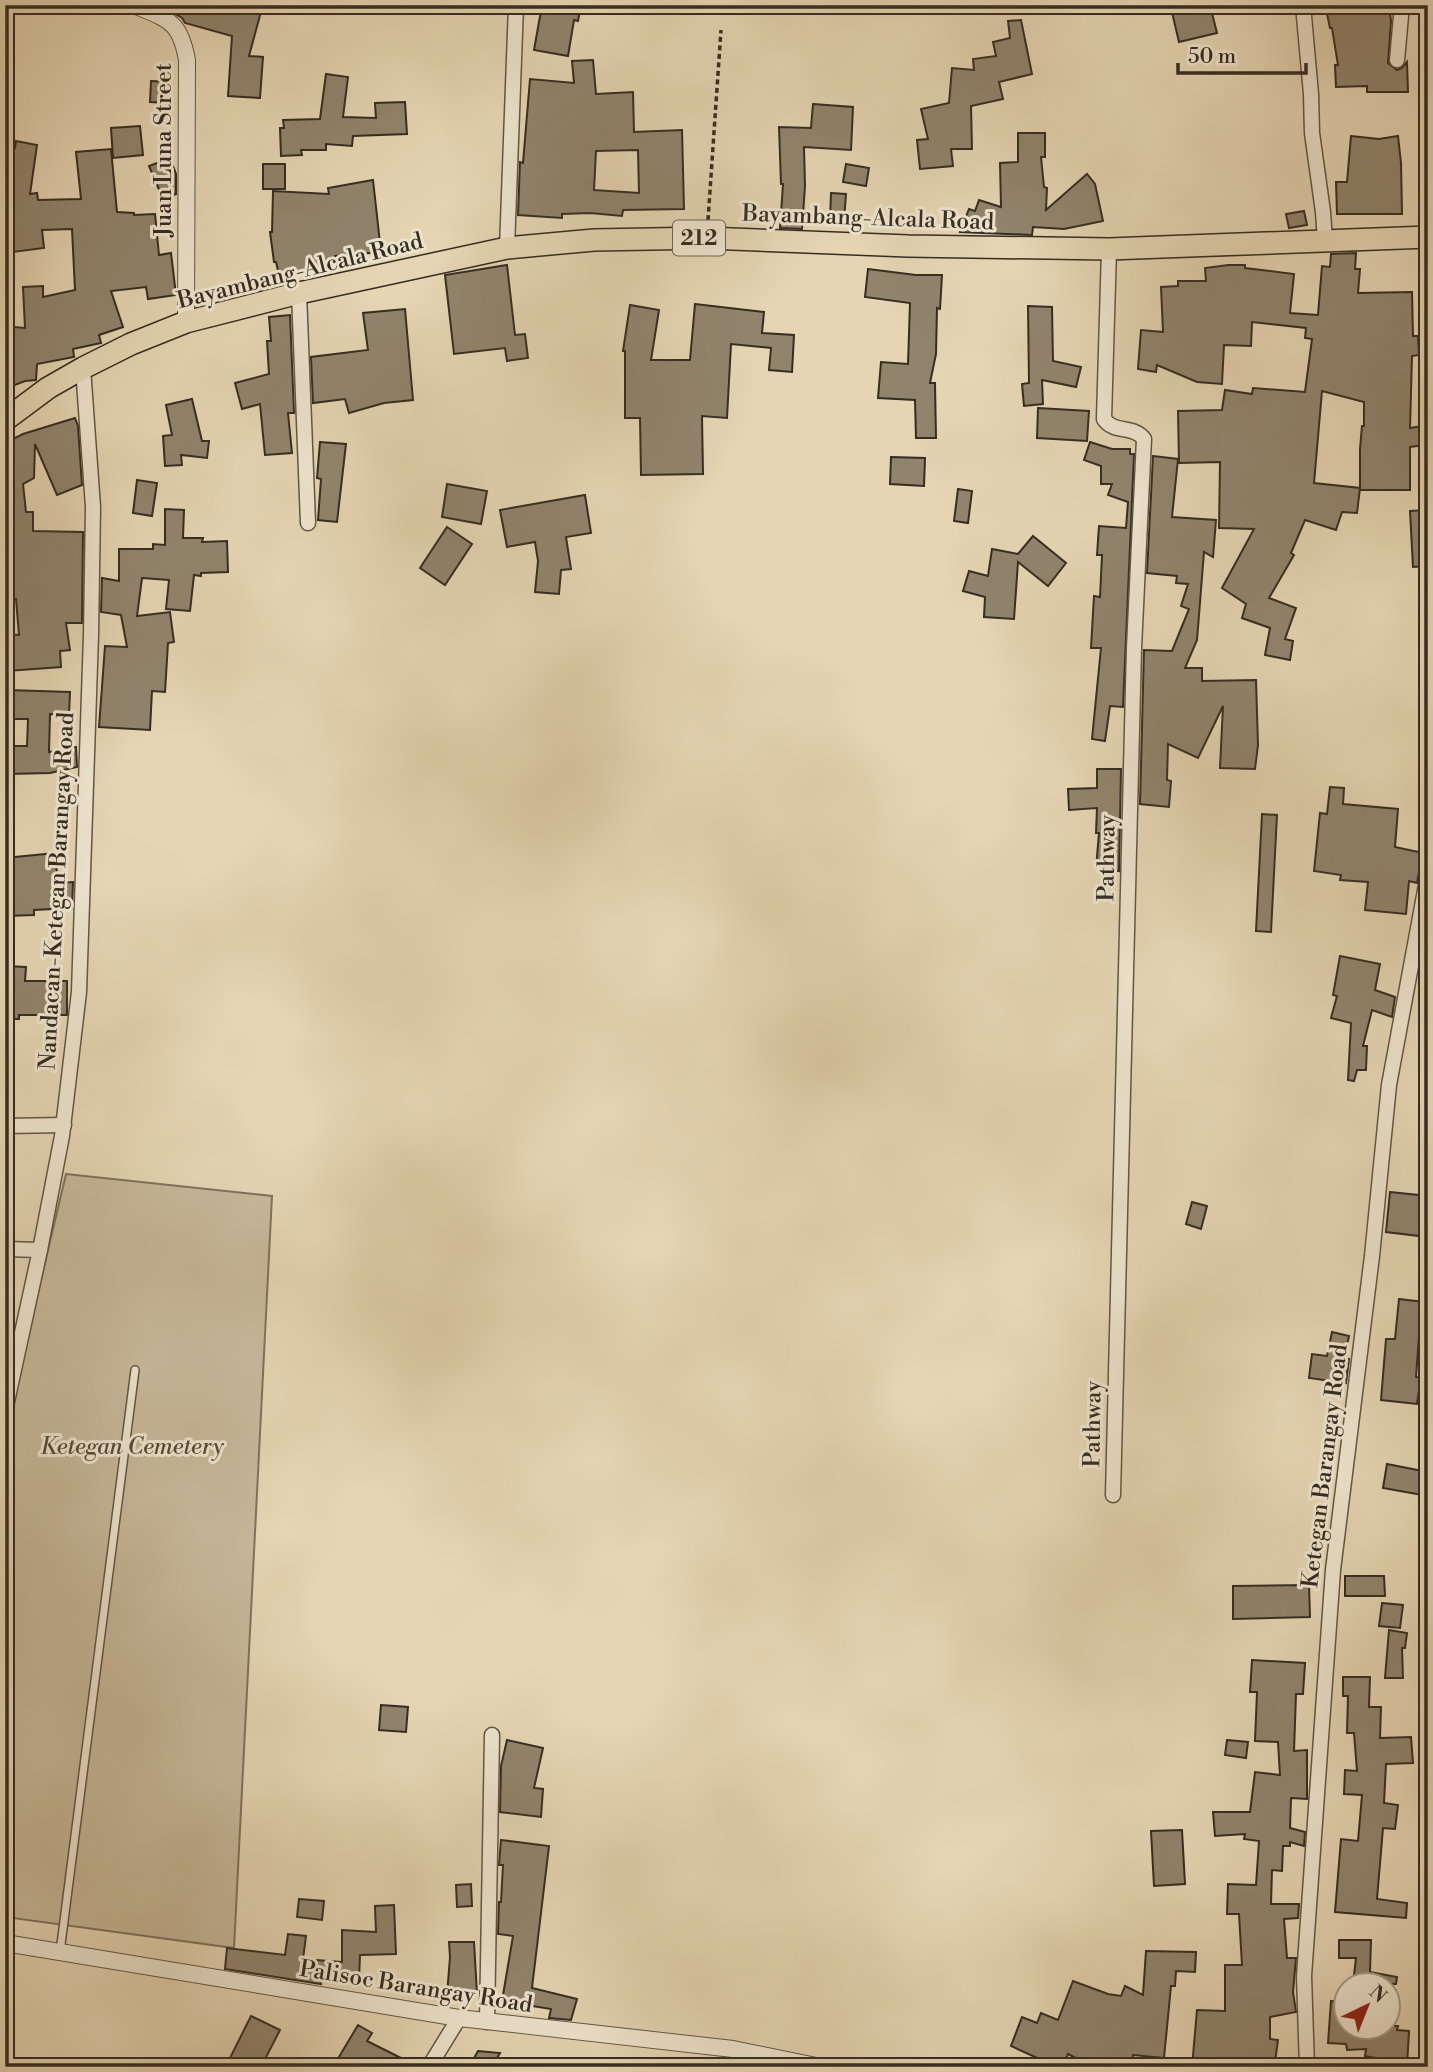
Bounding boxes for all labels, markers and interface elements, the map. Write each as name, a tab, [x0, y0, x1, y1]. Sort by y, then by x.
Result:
scale bar	[1178, 32, 1305, 76]
text: 50 m	[1188, 44, 1236, 70]
street label: Juan Luna Street	[150, 63, 178, 238]
street label: Bayambang-Alcala Road	[740, 200, 994, 236]
road number: 212	[673, 220, 725, 256]
street label: Bayambang-Alcala Road	[174, 227, 426, 315]
street label: Nandacan-Ketegan Barangay Road	[34, 711, 80, 1071]
street label: Pathway	[1092, 814, 1122, 902]
street label: Ketegan Barangay Road	[1296, 1343, 1354, 1590]
street label: Pathway	[1078, 1380, 1108, 1468]
park label: Ketegan Cemetery	[40, 1433, 225, 1461]
street label: Palisoc Barangay Road	[297, 1955, 534, 2019]
north arrow	[1332, 1970, 1402, 2040]
text: N	[1364, 1980, 1392, 2008]

